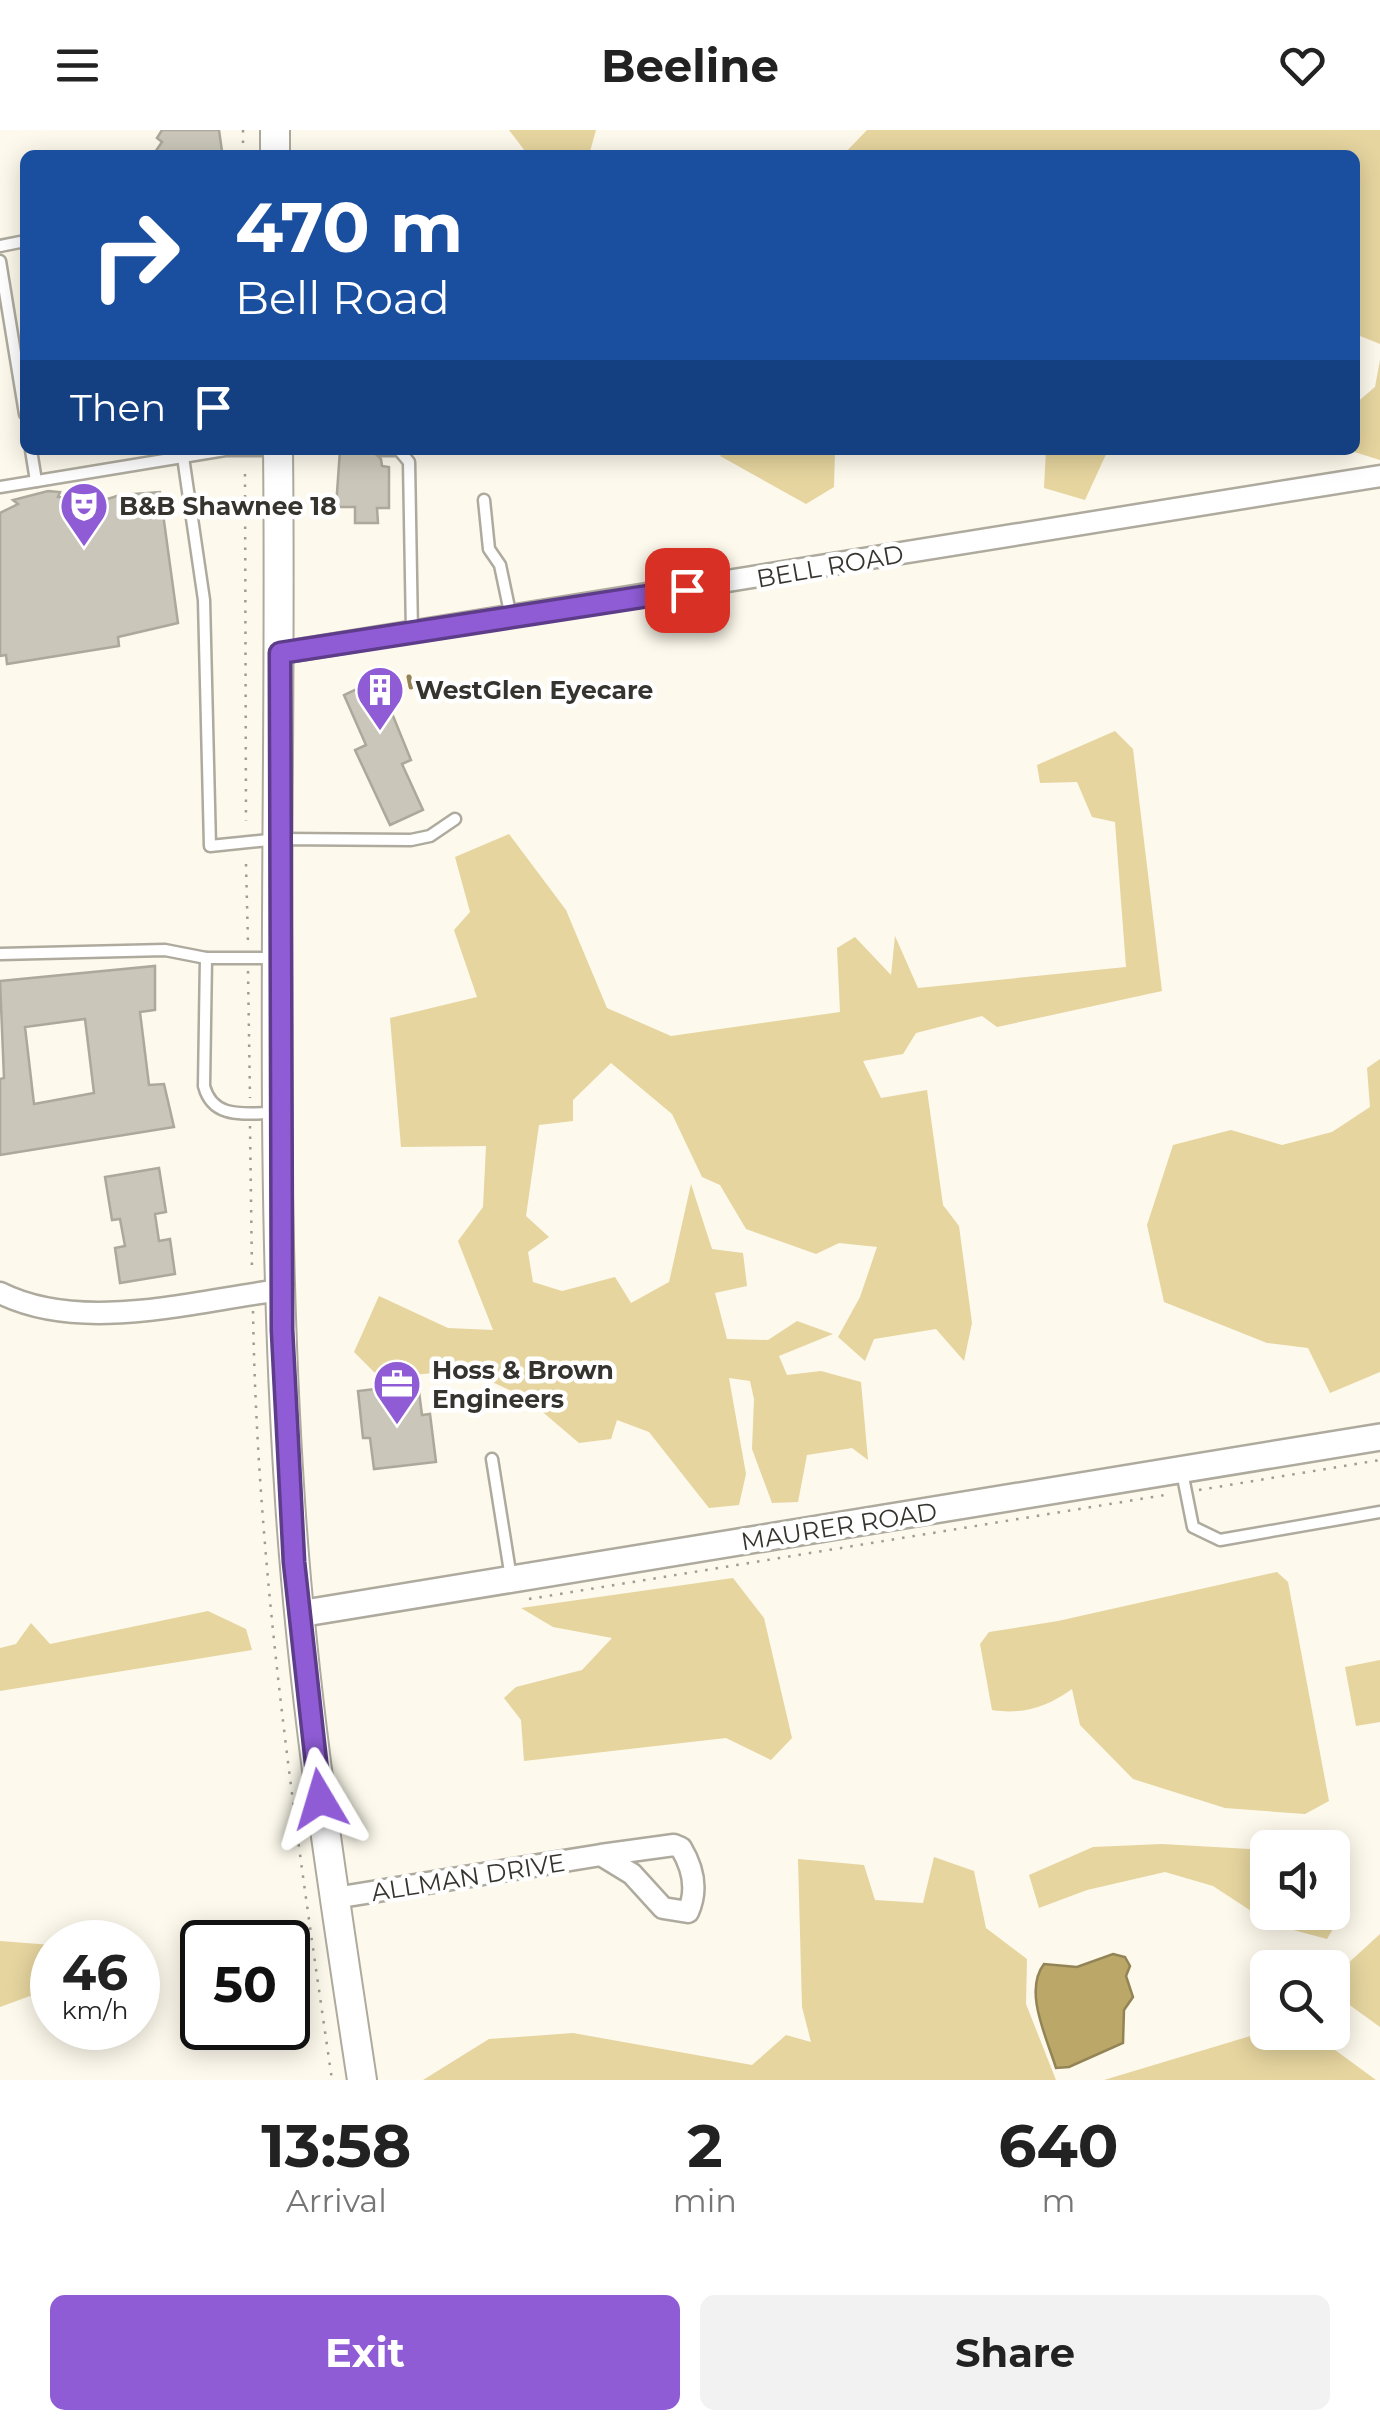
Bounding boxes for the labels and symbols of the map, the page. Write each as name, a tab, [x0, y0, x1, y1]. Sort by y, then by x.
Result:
theatre icon: B&B Shawnee 18	[58, 480, 110, 548]
place label: B&B Shawnee 18	[119, 491, 337, 521]
street label: BELL ROAD	[754, 538, 906, 594]
pin	[645, 548, 730, 633]
building icon: WestGlen Eyecare	[354, 664, 406, 732]
place label: WestGlen Eyecare	[415, 675, 653, 705]
place label: Hoss & Brown Engineers	[432, 1355, 614, 1414]
office icon: Hoss & Brown Engineers	[371, 1358, 423, 1426]
street label: MAURER ROAD	[739, 1496, 939, 1556]
position arrow	[268, 1747, 372, 1851]
street label: ALLMAN DRIVE	[369, 1847, 567, 1907]
speed limit sign: 50	[180, 1920, 310, 2050]

